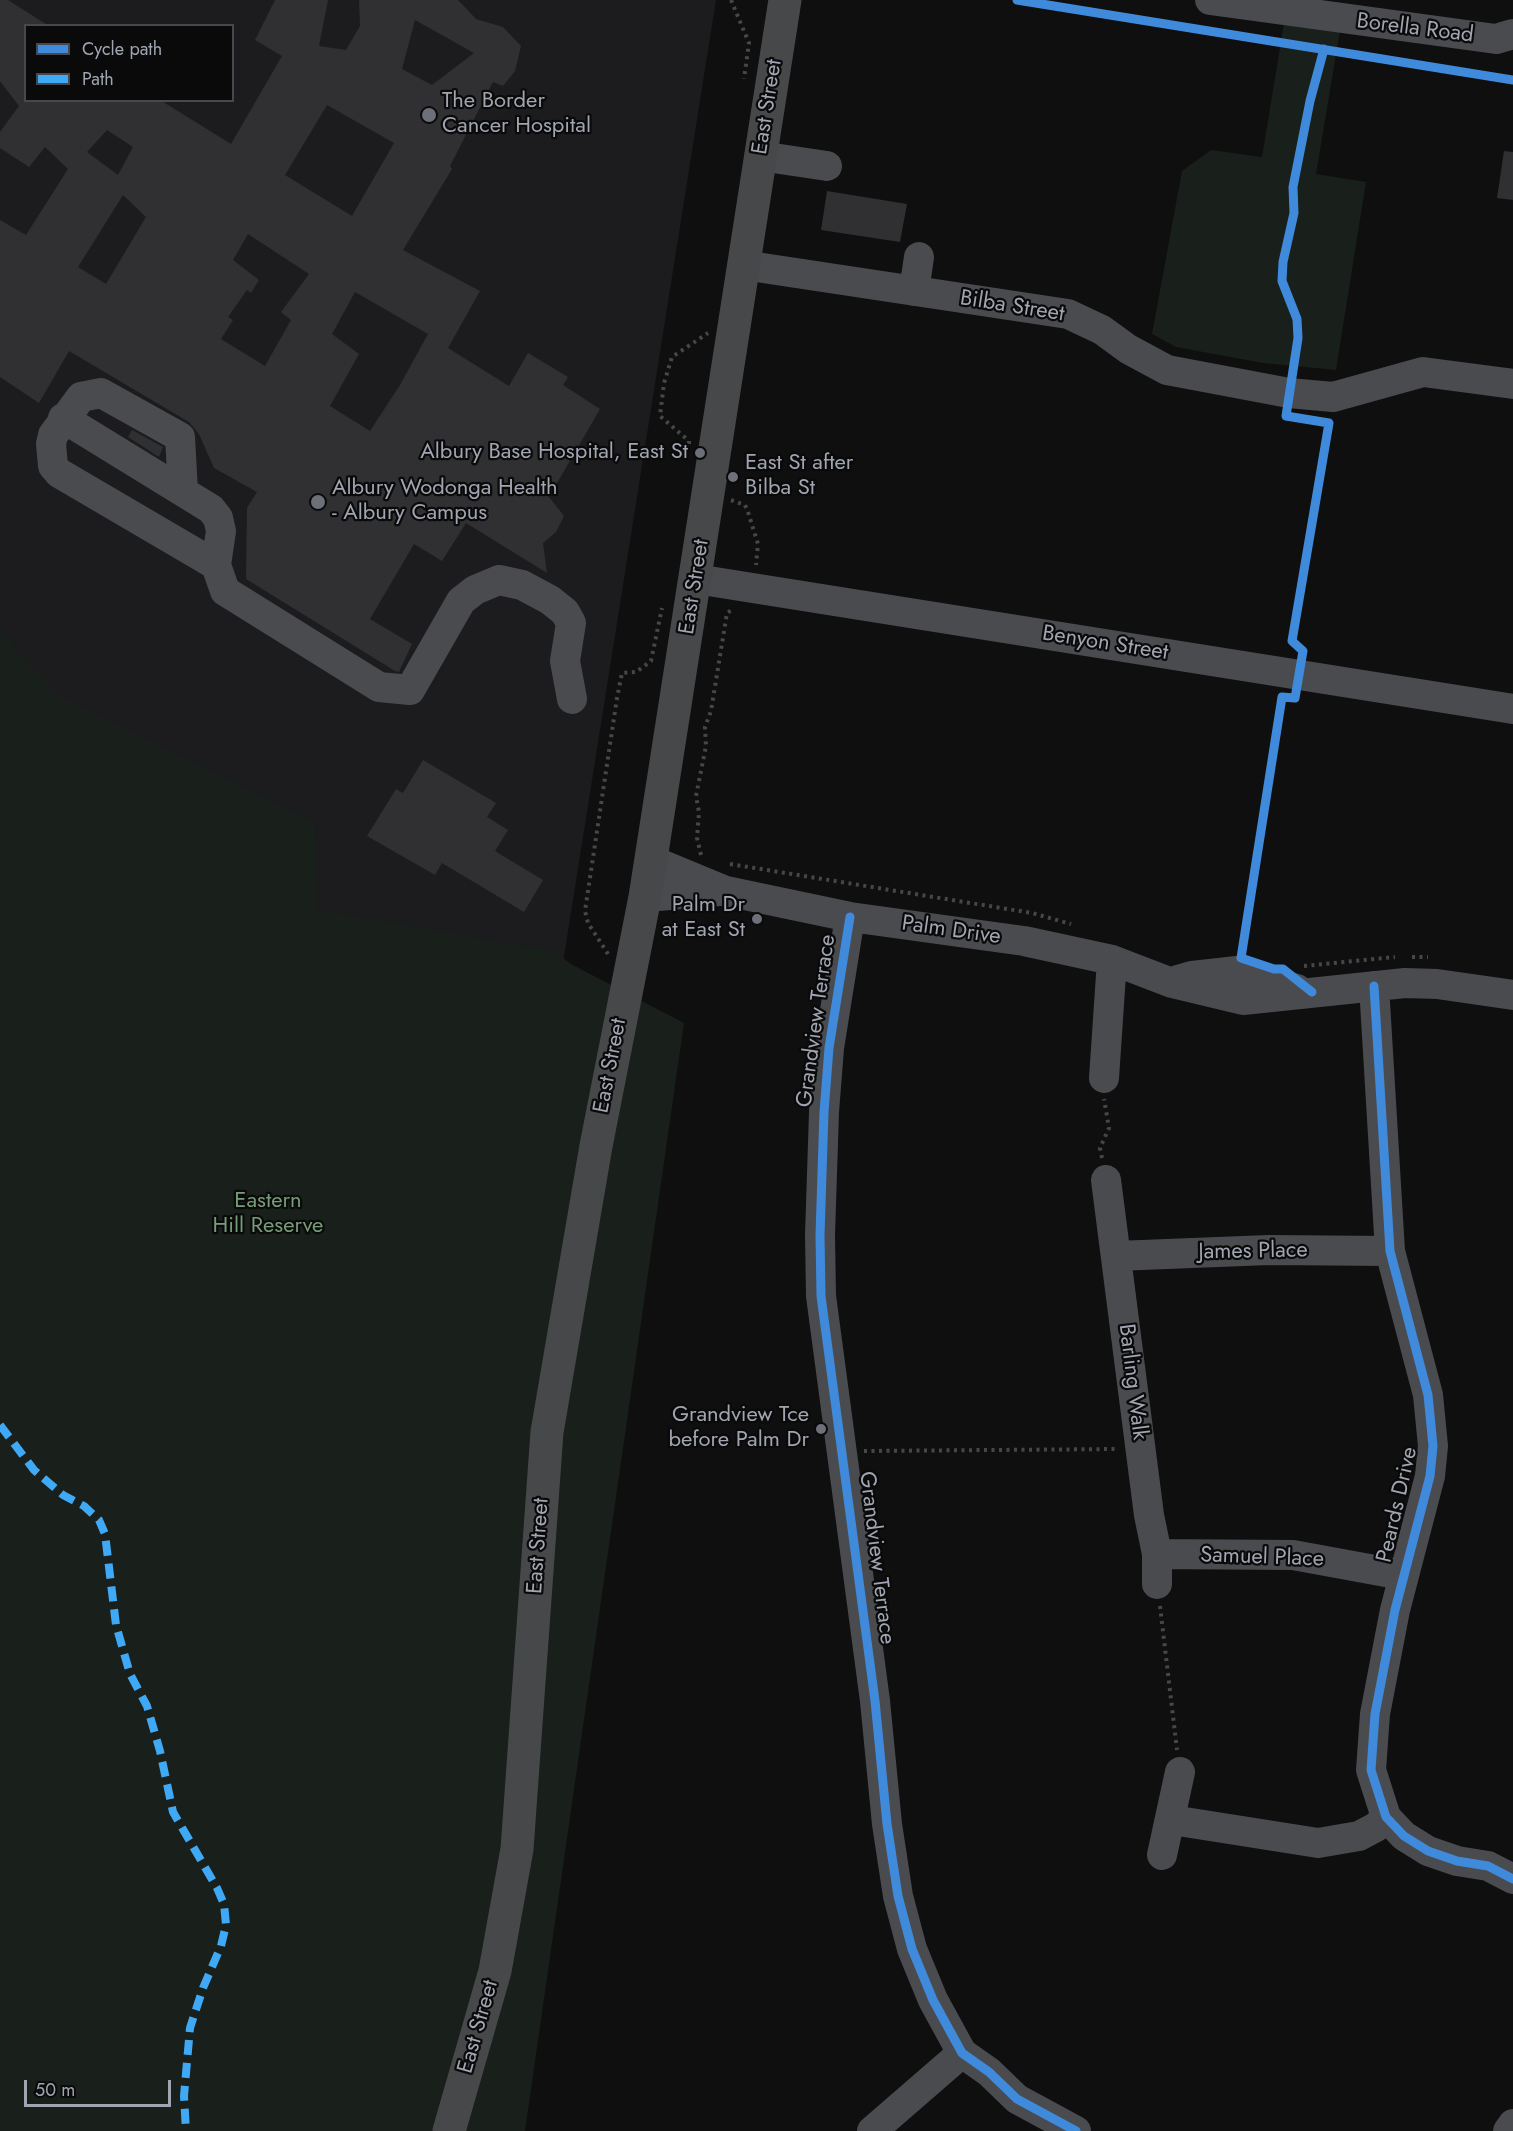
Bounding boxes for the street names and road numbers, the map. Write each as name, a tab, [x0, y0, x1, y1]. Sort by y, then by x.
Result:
street label: Borella Road	[1355, 9, 1475, 49]
street label: East Street	[747, 58, 789, 156]
street label: Bilba Street	[958, 286, 1066, 328]
street label: East Street	[674, 538, 716, 636]
street label: Benyon Street	[1040, 621, 1170, 667]
street label: Palm Drive	[900, 911, 1002, 951]
street label: Grandview Terrace	[792, 933, 842, 1109]
street label: East Street	[589, 1016, 633, 1116]
street label: James Place	[1198, 1238, 1308, 1266]
street label: Barling Walk	[1112, 1322, 1152, 1442]
street label: Peards Drive	[1372, 1445, 1424, 1565]
street label: Grandview Terrace	[852, 1470, 900, 1646]
street label: East Street	[522, 1497, 556, 1595]
street label: Samuel Place	[1200, 1543, 1324, 1573]
street label: East Street	[453, 1977, 505, 2077]

